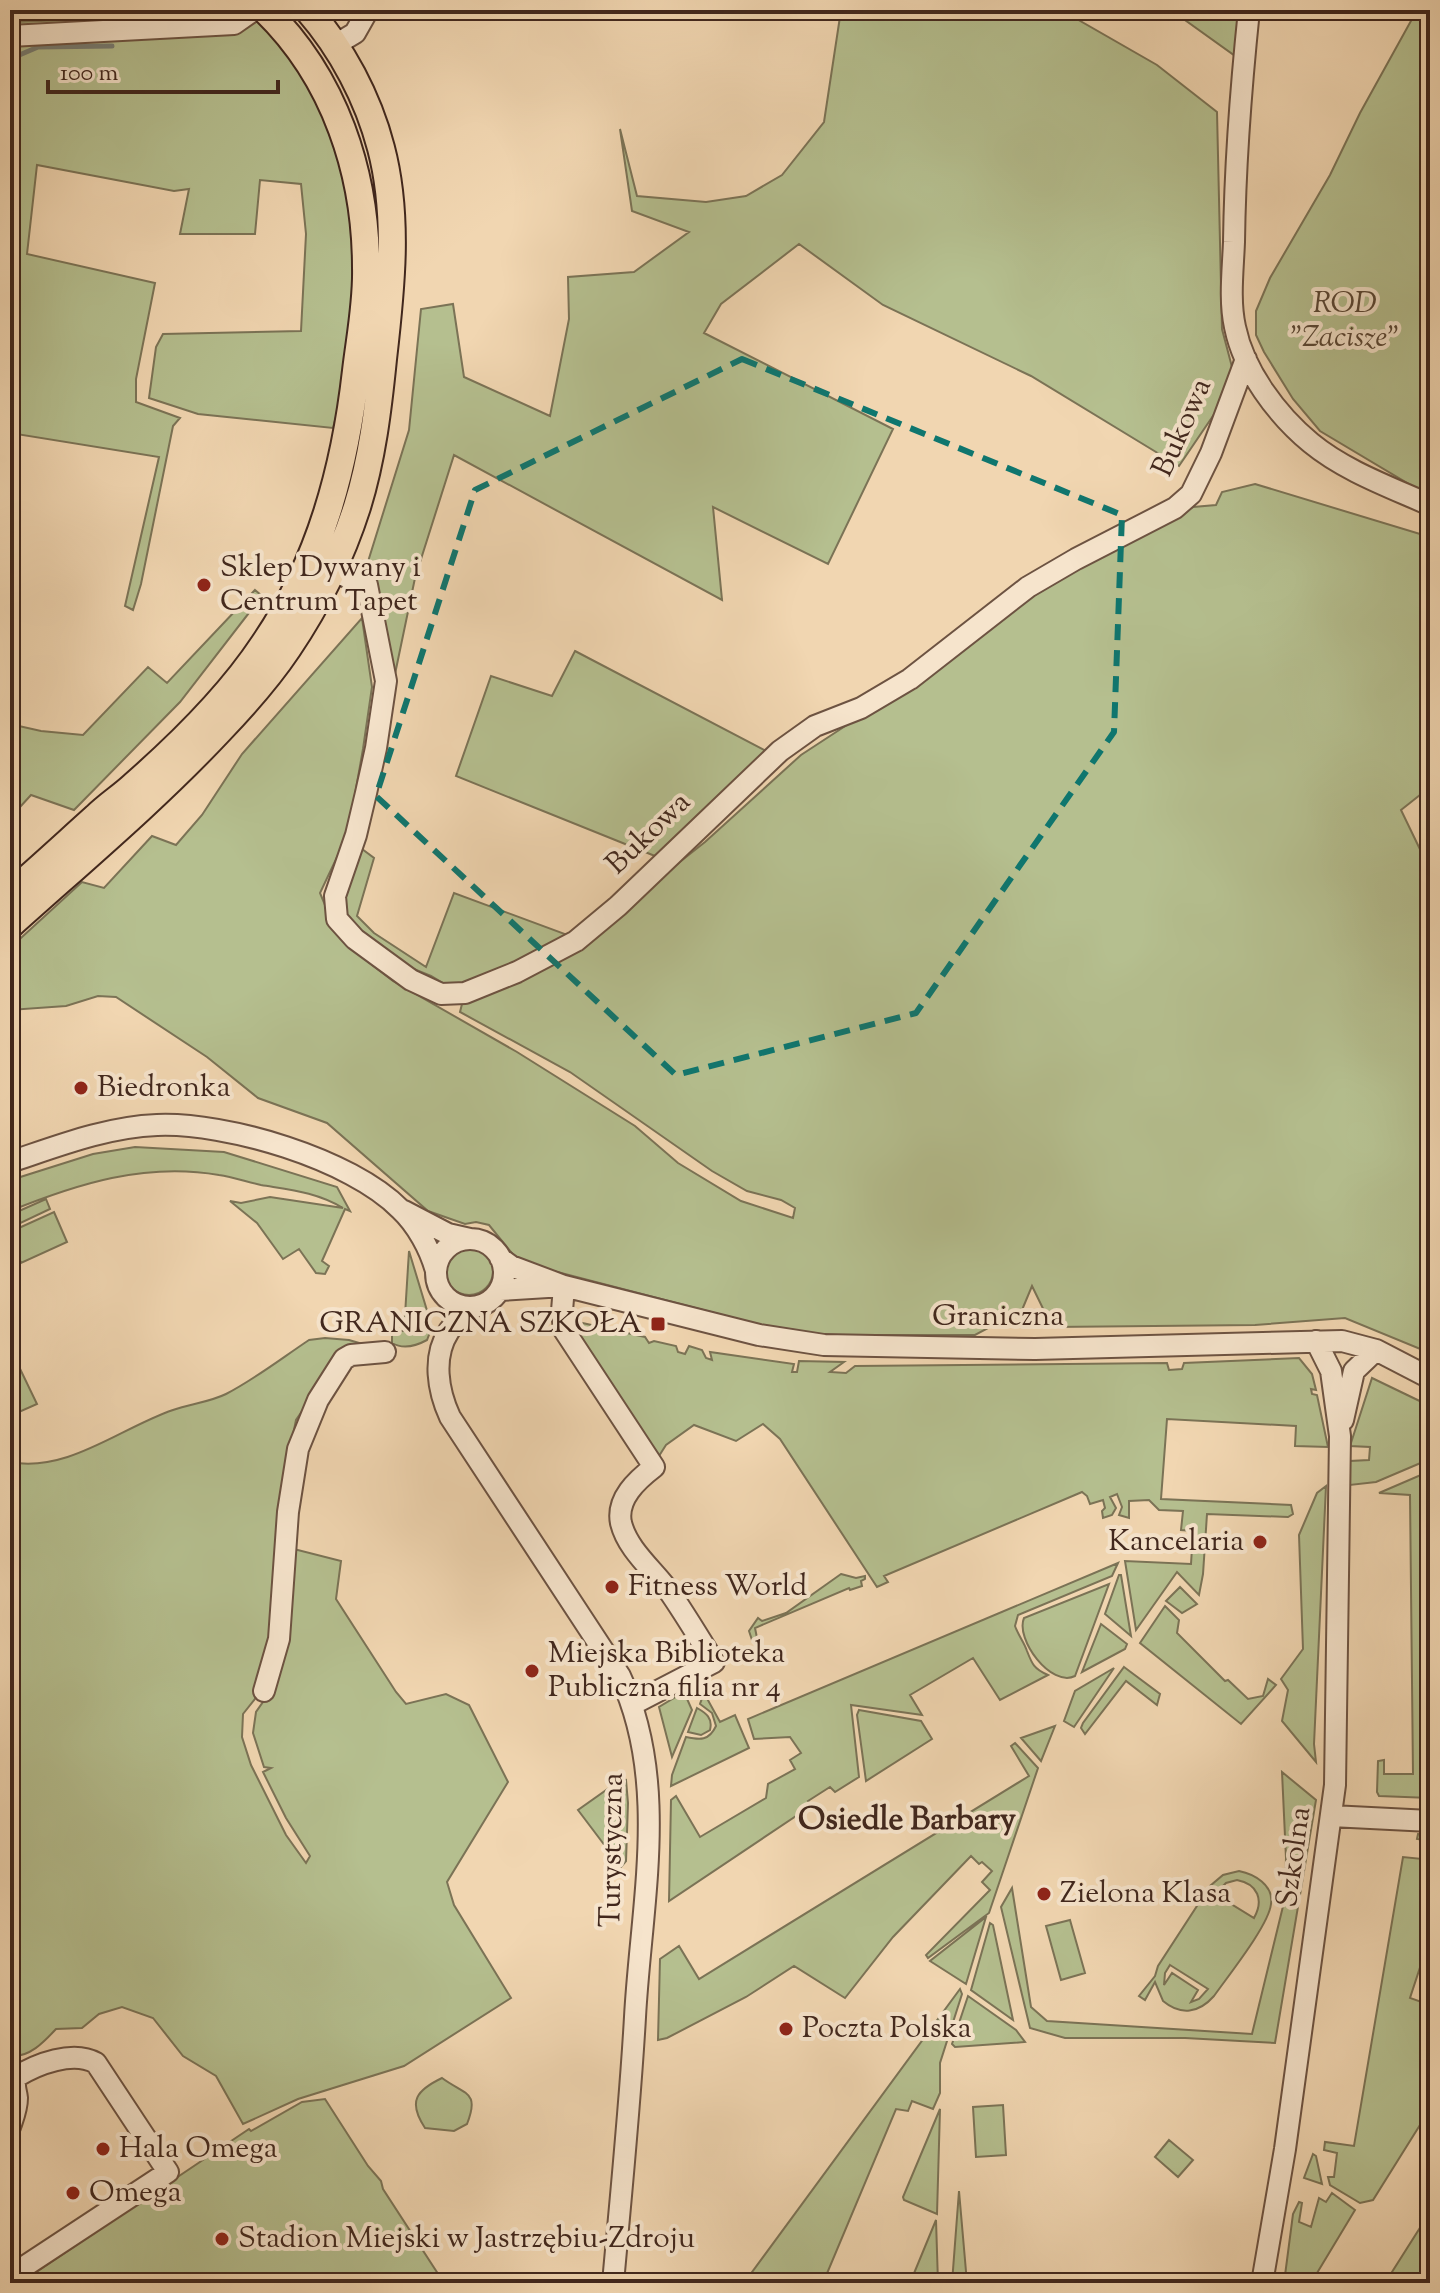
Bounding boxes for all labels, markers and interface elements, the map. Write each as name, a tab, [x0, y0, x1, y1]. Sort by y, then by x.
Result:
scale bar	[48, 44, 278, 94]
text: 100 m	[60, 57, 118, 91]
park label: ROD "Zacisze"	[1290, 283, 1400, 360]
street label: Bukowa	[1142, 372, 1224, 484]
place label: Sklep Dywany i Centrum Tapet	[220, 547, 421, 624]
marker: Sklep Dywany i Centrum Tapet	[195, 576, 213, 594]
street label: Bukowa	[597, 782, 701, 886]
place label: Biedronka	[97, 1067, 231, 1110]
marker: Biedronka	[72, 1079, 90, 1097]
street label: Graniczna	[932, 1296, 1064, 1339]
place label: GRANICZNA SZKOŁA	[319, 1303, 642, 1346]
marker: GRANICZNA SZKOŁA	[649, 1315, 667, 1333]
place label: Kancelaria	[1108, 1521, 1244, 1564]
marker: Kancelaria	[1251, 1533, 1269, 1551]
place label: Fitness World	[628, 1566, 807, 1609]
marker: Fitness World	[603, 1578, 621, 1596]
place label: Miejska Biblioteka Publiczna filia nr 4	[548, 1633, 785, 1710]
marker: Miejska Biblioteka Publiczna filia nr 4	[523, 1662, 541, 1680]
street label: Turystyczna	[590, 1772, 636, 1928]
district label: Osiedle Barbary	[798, 1798, 1016, 1844]
street label: Szkolna	[1267, 1804, 1323, 1910]
place label: Zielona Klasa	[1060, 1873, 1231, 1916]
marker: Zielona Klasa	[1035, 1885, 1053, 1903]
place label: Poczta Polska	[802, 2008, 972, 2051]
marker: Poczta Polska	[777, 2020, 795, 2038]
place label: Hala Omega	[119, 2128, 278, 2171]
marker: Hala Omega	[94, 2140, 112, 2158]
place label: Omega	[89, 2172, 182, 2215]
marker: Omega	[64, 2184, 82, 2202]
place label: Stadion Miejski w Jastrzębiu-Zdroju	[238, 2218, 695, 2261]
marker: Stadion Miejski w Jastrzębiu-Zdroju	[213, 2230, 231, 2248]

